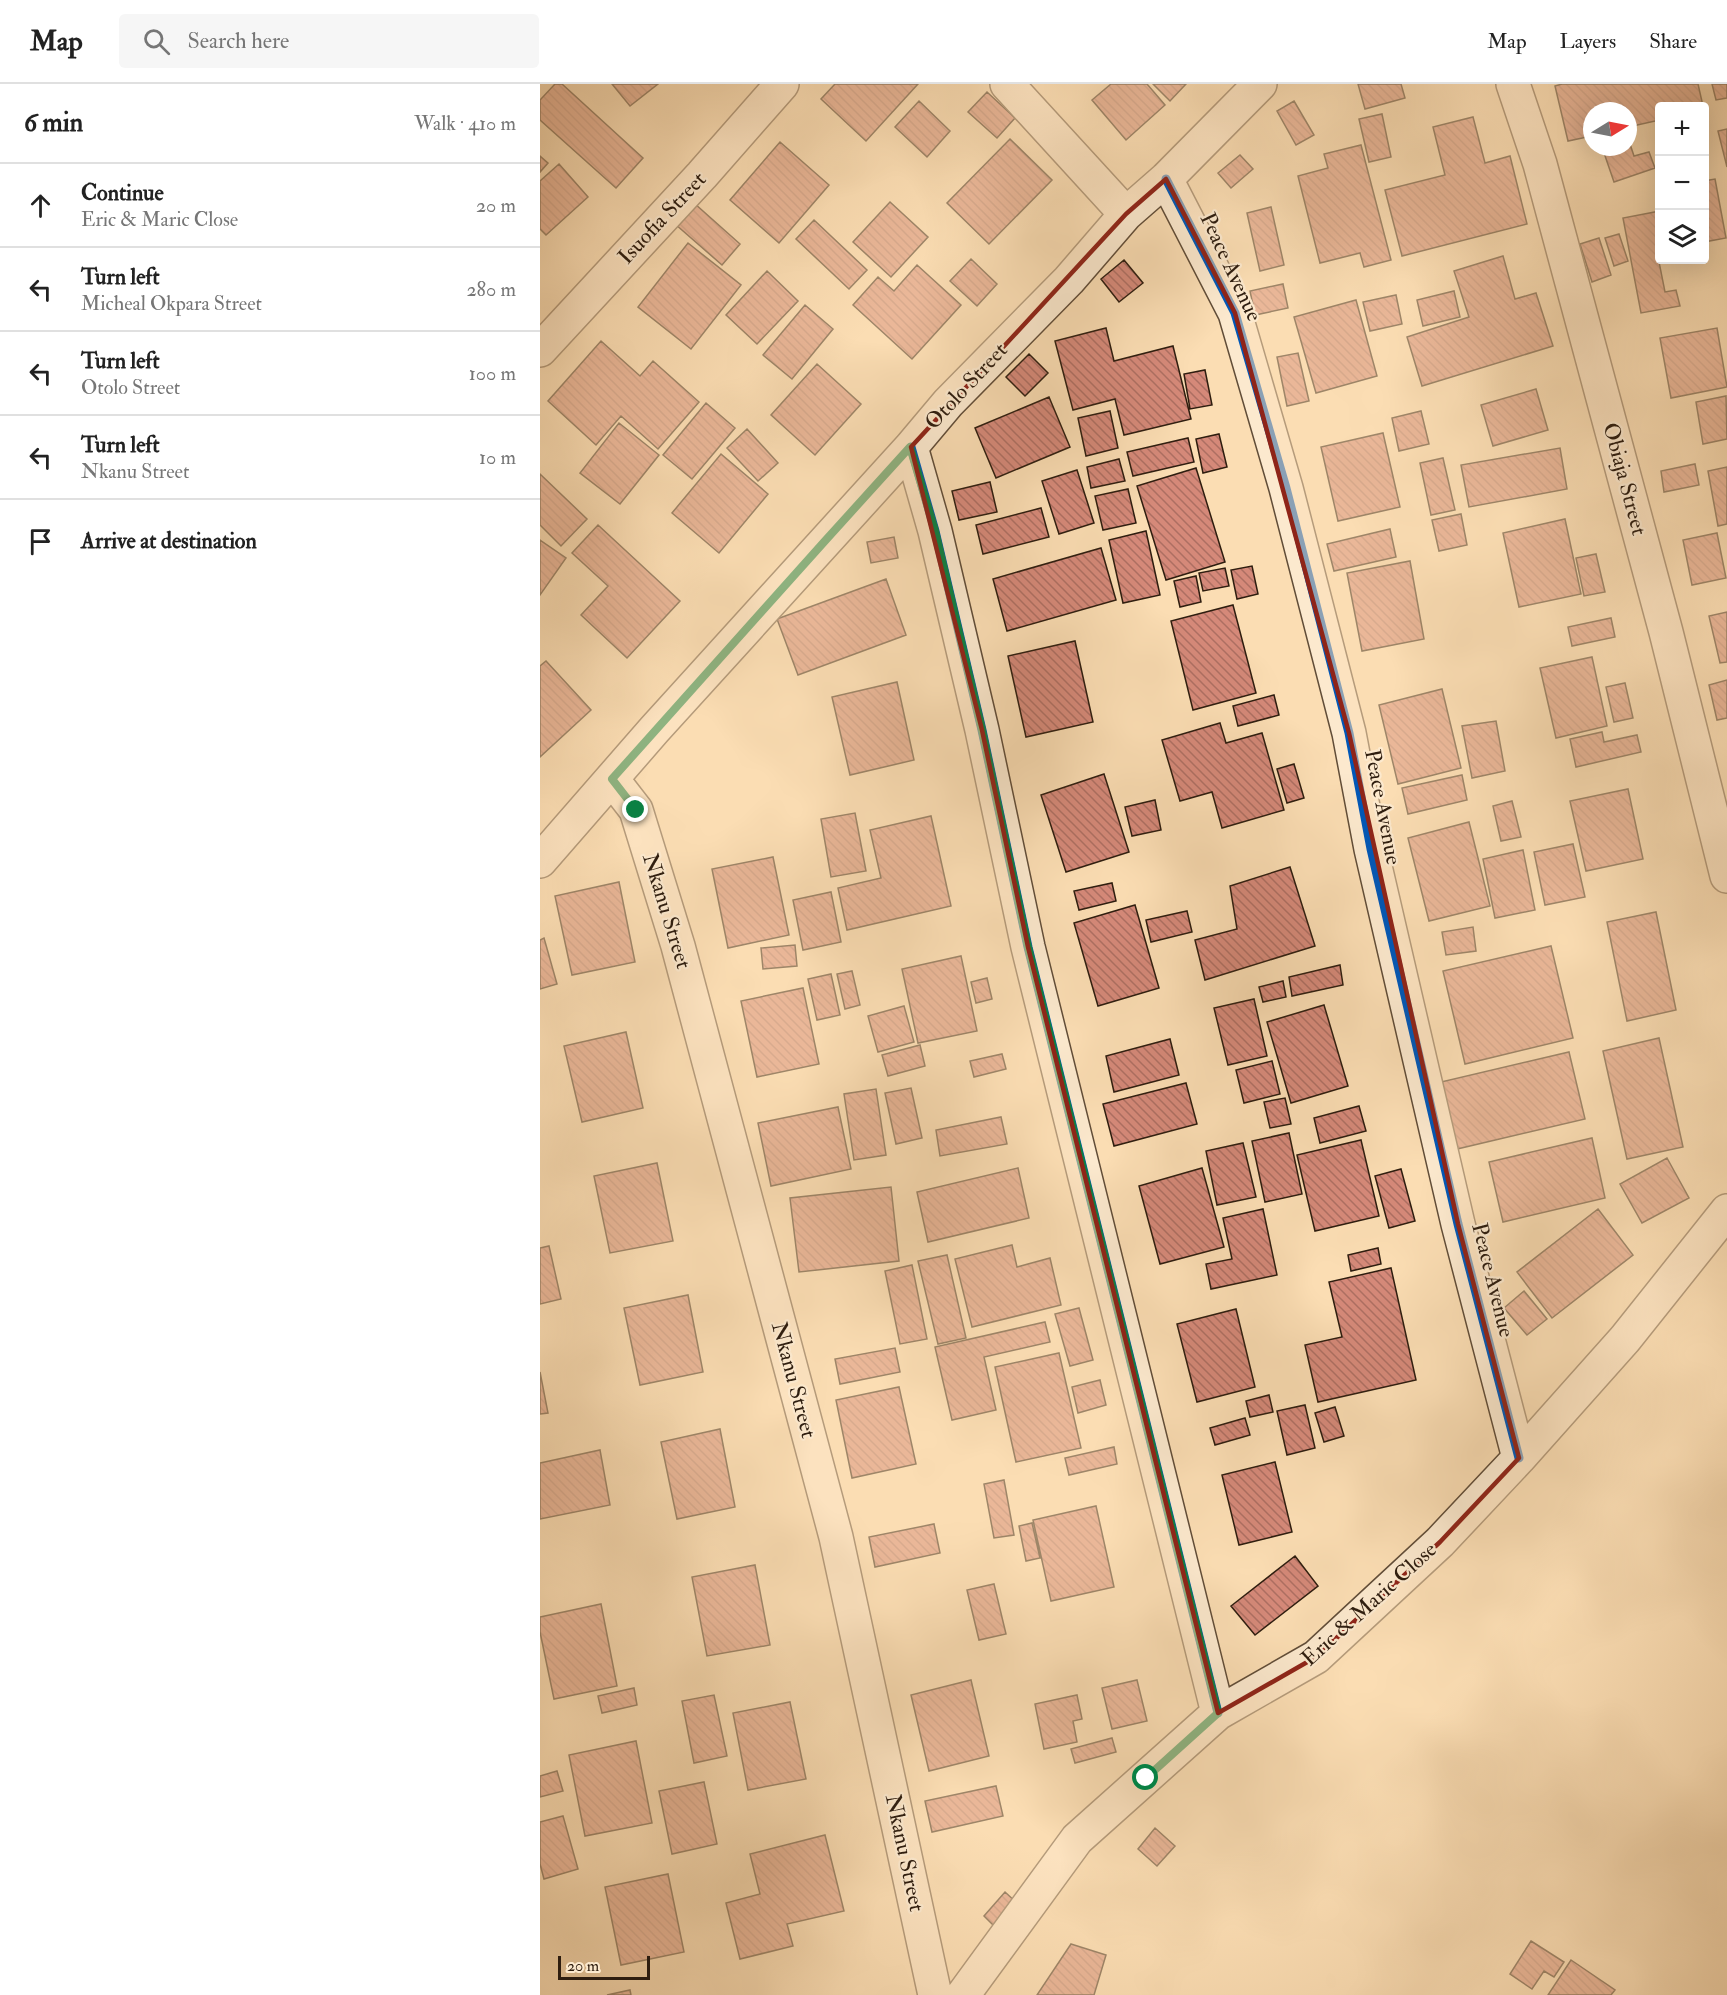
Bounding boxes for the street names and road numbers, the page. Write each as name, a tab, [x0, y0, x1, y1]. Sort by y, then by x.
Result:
street label: Isuofia Street	[612, 166, 712, 270]
street label: Peace Avenue	[1194, 208, 1268, 326]
street label: Otolo Street	[919, 337, 1013, 435]
street label: Obiaja Street	[1597, 420, 1653, 538]
street label: Peace Avenue	[1358, 747, 1408, 867]
street label: Nkanu Street	[636, 850, 698, 972]
street label: Peace Avenue	[1465, 1220, 1521, 1340]
street label: Nkanu Street	[765, 1319, 823, 1441]
street label: Eric & Maric Close	[1295, 1536, 1443, 1672]
street label: Nkanu Street	[879, 1792, 931, 1914]

